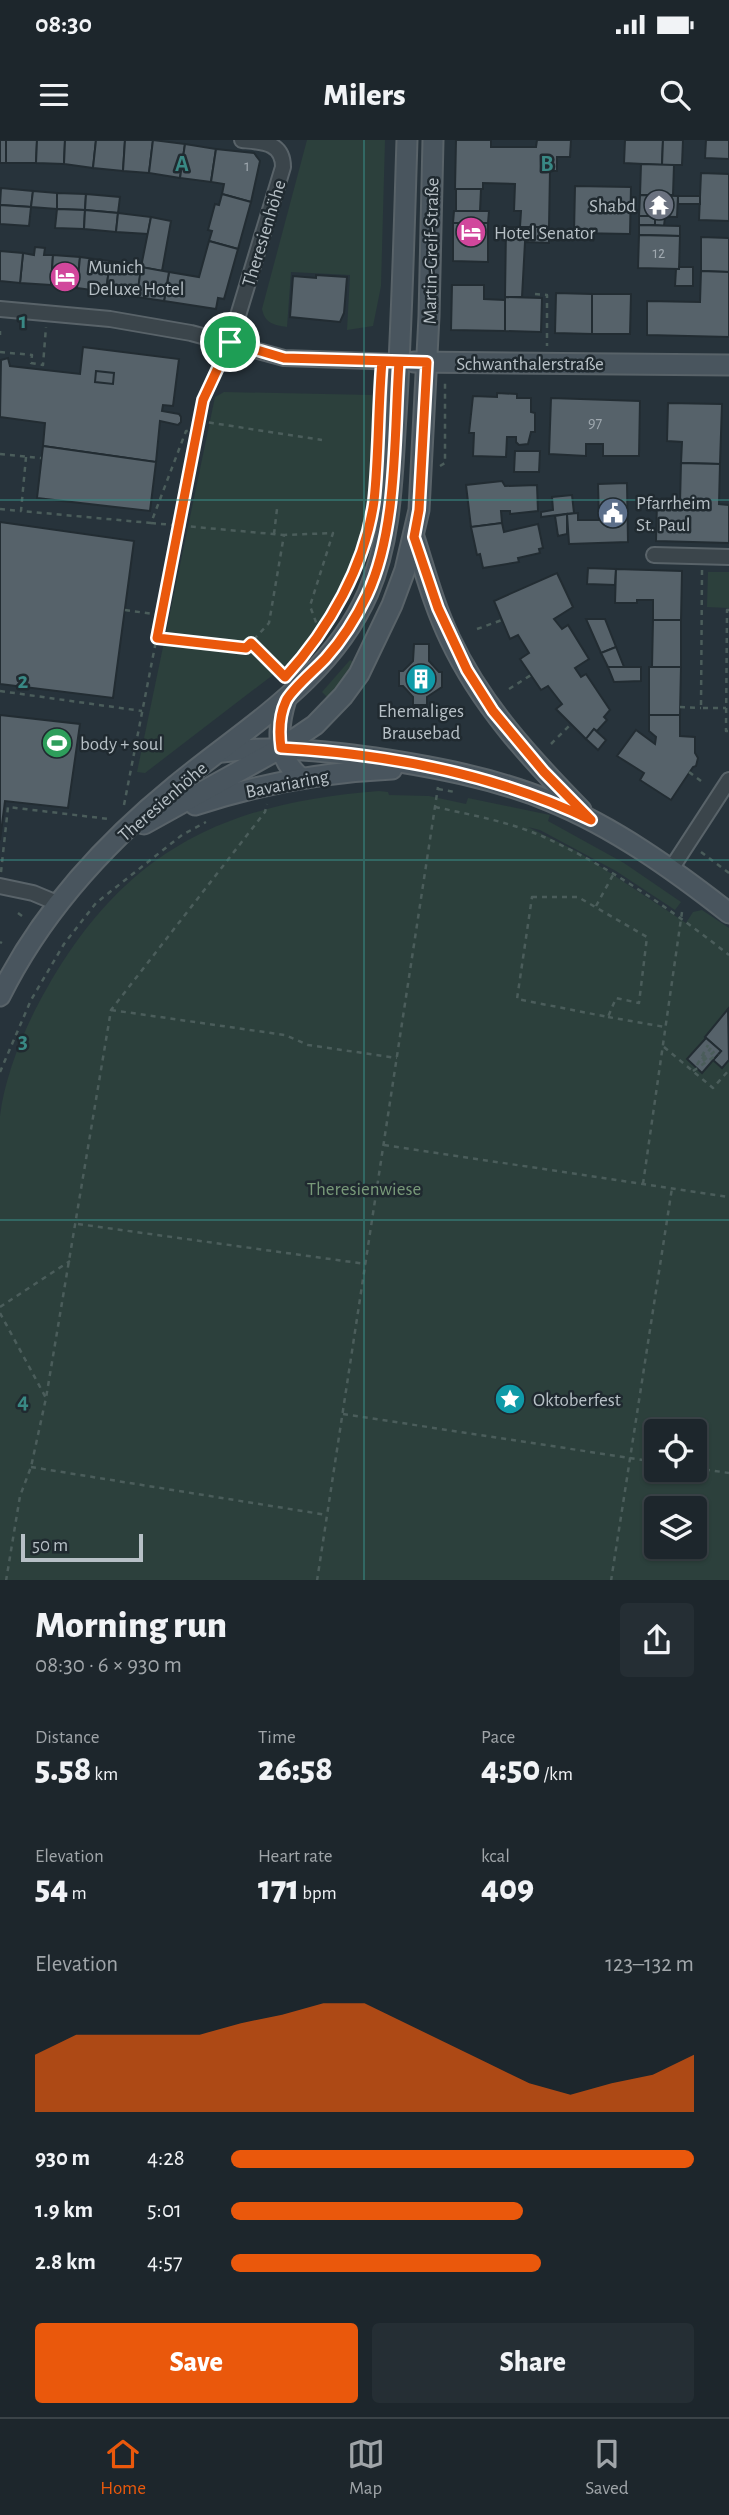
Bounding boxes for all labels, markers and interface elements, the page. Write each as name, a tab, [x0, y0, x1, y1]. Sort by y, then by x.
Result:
text: 08:30	[35, 11, 92, 37]
icon: menu	[35, 76, 73, 114]
icon: search	[656, 76, 694, 114]
text: Milers	[323, 79, 406, 111]
text: A	[175, 153, 189, 176]
text: B	[540, 153, 554, 176]
house number: 1	[244, 158, 250, 174]
street label: Martin-Greif-Straße	[421, 177, 442, 325]
street label: Theresienhöhe	[239, 178, 290, 289]
temple icon: Shabd	[642, 188, 676, 222]
place label: Shabd	[589, 197, 636, 216]
hotel icon: Hotel Senator	[454, 215, 488, 249]
place label: Hotel Senator	[494, 224, 595, 243]
house number: 12	[653, 245, 665, 261]
place label: Munich Deluxe Hotel	[88, 258, 184, 299]
hotel icon: Munich Deluxe Hotel	[48, 260, 82, 294]
text: 1	[19, 310, 27, 333]
pin	[200, 312, 260, 372]
icon: arrive	[211, 323, 249, 361]
street label: Schwanthalerstraße	[456, 355, 604, 374]
house number: 97	[588, 415, 602, 431]
place label: Pfarrheim St. Paul	[636, 494, 711, 535]
public building icon: Pfarrheim St. Paul	[596, 496, 630, 530]
building icon: Ehemaliges Brausebad	[404, 662, 438, 696]
text: 2	[18, 670, 29, 693]
place label: Ehemaliges Brausebad	[378, 702, 464, 743]
sports icon: body + soul	[40, 726, 74, 760]
place label: body + soul	[80, 735, 163, 754]
street label: Theresienhöhe	[115, 759, 211, 846]
street label: Bavariaring	[244, 767, 331, 802]
text: 3	[18, 1030, 28, 1053]
park label: Theresienwiese	[307, 1180, 421, 1199]
place icon: Oktoberfest	[493, 1382, 527, 1416]
text: 4	[17, 1390, 29, 1413]
place label: Oktoberfest	[533, 1391, 621, 1410]
map controls	[644, 1419, 707, 1559]
button: locate	[644, 1419, 707, 1482]
button: layers	[644, 1496, 707, 1559]
scale bar	[21, 1532, 144, 1563]
text: 50 m	[32, 1536, 68, 1555]
button: share	[620, 1603, 694, 1677]
text: Morning run	[35, 1607, 227, 1645]
text: 08:30 · 6 × 930 m	[35, 1654, 182, 1677]
text: Distance	[35, 1728, 99, 1747]
text: Time	[258, 1728, 296, 1747]
text: Pace	[481, 1728, 515, 1747]
text: 5.58	[35, 1752, 91, 1787]
text: 26:58	[258, 1752, 333, 1787]
text: 4:50	[481, 1752, 540, 1787]
text: km	[91, 1765, 118, 1784]
text: /km	[540, 1765, 573, 1784]
text: Elevation	[35, 1847, 104, 1866]
text: Heart rate	[258, 1847, 333, 1866]
text: kcal	[481, 1847, 510, 1866]
text: 54	[35, 1871, 68, 1906]
text: 171	[258, 1871, 299, 1906]
text: 409	[481, 1871, 534, 1906]
text: m	[68, 1884, 87, 1903]
text: bpm	[299, 1884, 337, 1903]
text: Elevation	[35, 1953, 118, 1976]
text: 123–132 m	[605, 1953, 694, 1976]
text: 930 m	[35, 2147, 90, 2170]
text: 4:28	[147, 2147, 185, 2170]
text: 1.9 km	[35, 2199, 93, 2222]
text: 5:01	[147, 2199, 182, 2222]
text: 2.8 km	[35, 2251, 96, 2274]
text: 4:57	[147, 2251, 183, 2274]
button: Save	[35, 2323, 358, 2403]
button: Share	[372, 2323, 694, 2403]
tab: Home	[100, 2435, 146, 2500]
tab: Map	[347, 2435, 385, 2500]
tab: Saved	[585, 2435, 629, 2500]

